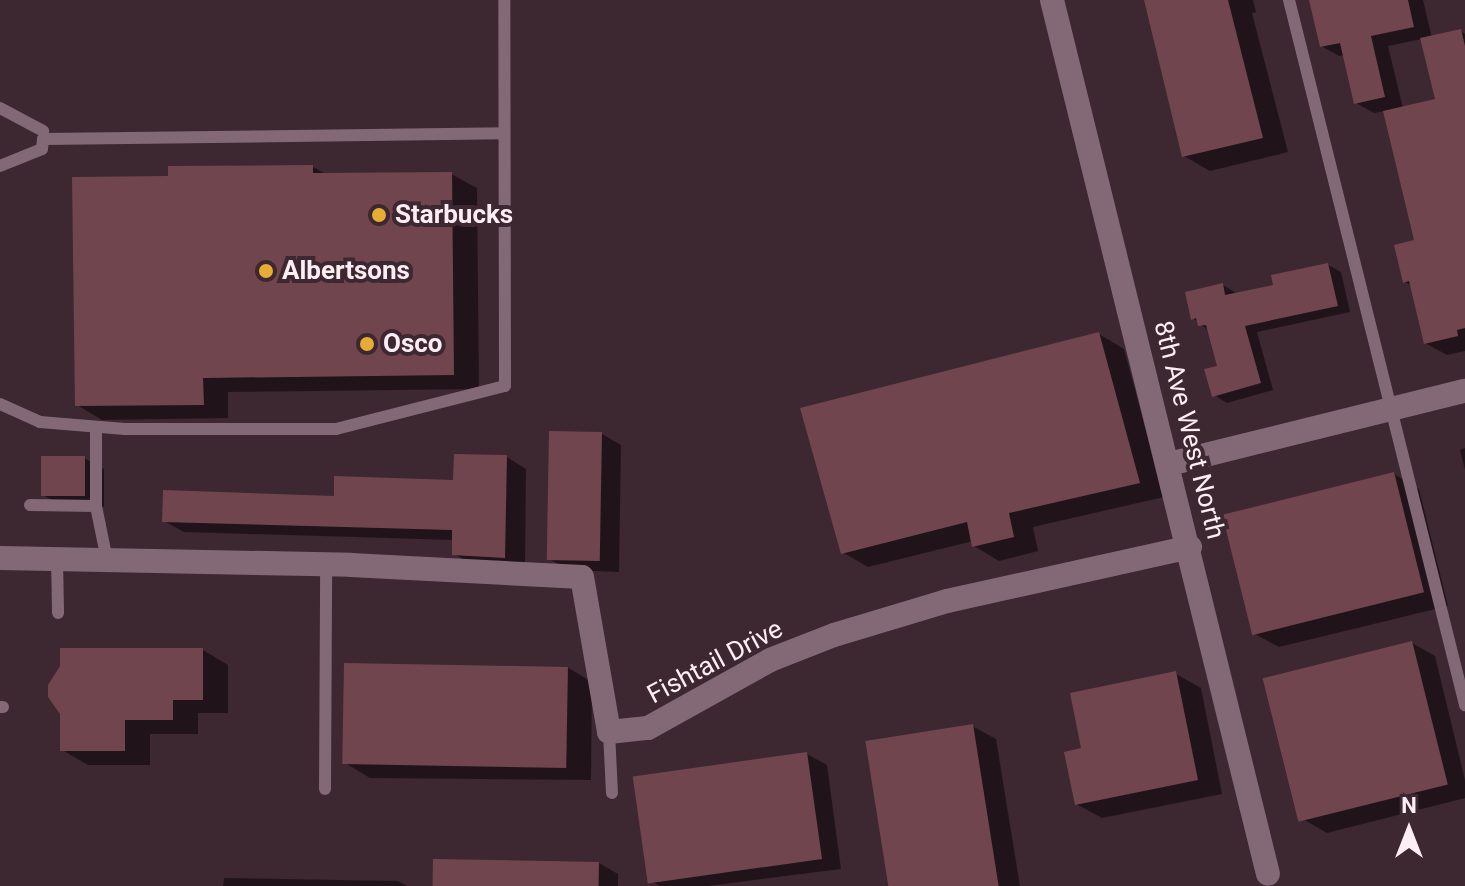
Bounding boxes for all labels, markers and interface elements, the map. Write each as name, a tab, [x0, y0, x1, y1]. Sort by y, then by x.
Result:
place label: Starbucks	[395, 199, 513, 231]
marker: Starbucks	[370, 206, 388, 224]
place label: Albertsons	[282, 255, 410, 287]
marker: Albertsons	[257, 262, 275, 280]
street label: 8th Ave West North	[1147, 318, 1231, 542]
place label: Osco	[383, 328, 443, 360]
marker: Osco	[358, 335, 376, 353]
street label: Fishtail Drive	[642, 613, 788, 711]
north arrow	[1369, 790, 1449, 870]
text: N	[1401, 793, 1417, 818]

